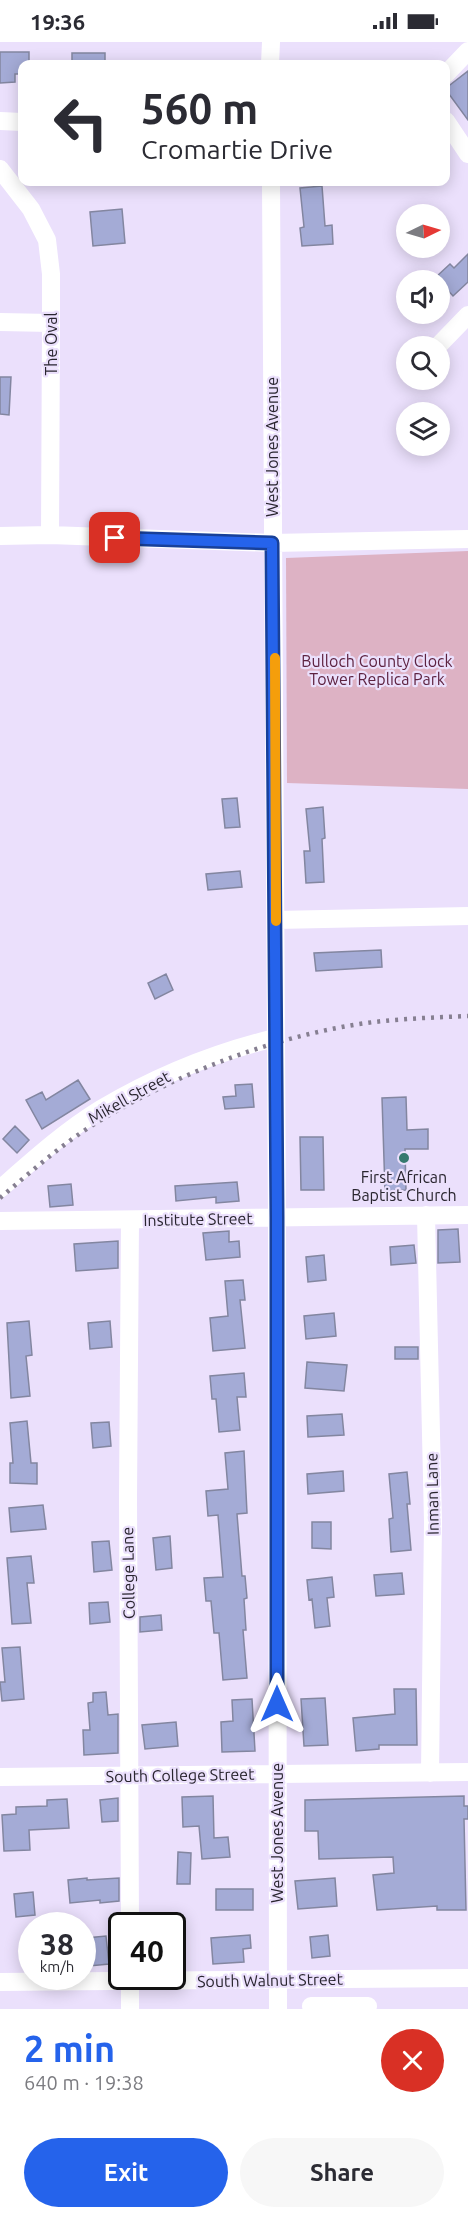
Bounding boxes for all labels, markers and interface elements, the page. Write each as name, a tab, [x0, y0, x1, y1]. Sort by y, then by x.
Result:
text: 19:36	[30, 9, 85, 34]
icon: left	[42, 84, 120, 162]
text: 560 m	[141, 85, 258, 132]
text: Cromartie Drive	[141, 134, 333, 164]
north arrow	[396, 204, 450, 258]
map controls	[396, 204, 450, 456]
button: sound	[396, 270, 450, 324]
street label: The Oval	[42, 312, 60, 376]
button: search	[396, 336, 450, 390]
street label: West Jones Avenue	[263, 377, 281, 517]
button: layers	[396, 402, 450, 456]
pin	[89, 512, 140, 563]
icon: arrive	[98, 521, 131, 554]
park label: Bulloch County Clock Tower Replica Park	[301, 652, 453, 688]
street label: Mikell Street	[85, 1067, 174, 1127]
marker: First African Baptist Church	[397, 1151, 411, 1165]
place label: First African Baptist Church	[351, 1168, 457, 1204]
street label: Institute Street	[143, 1209, 253, 1229]
street label: Inman Lane	[422, 1453, 442, 1535]
street label: College Lane	[118, 1527, 138, 1619]
position arrow	[245, 1672, 309, 1736]
street label: West Jones Avenue	[268, 1763, 286, 1903]
street label: South College Street	[105, 1765, 255, 1785]
speed limit sign: 40	[108, 1912, 186, 1990]
text: 38	[40, 1927, 74, 1961]
text: km/h	[40, 1958, 74, 1975]
street label: South Walnut Street	[197, 1970, 344, 1990]
text: 2 min	[24, 2028, 115, 2069]
button: close	[381, 2029, 444, 2092]
text: 640 m · 19:38	[24, 2071, 144, 2094]
button: Exit	[24, 2138, 228, 2207]
button: Share	[240, 2138, 444, 2207]

